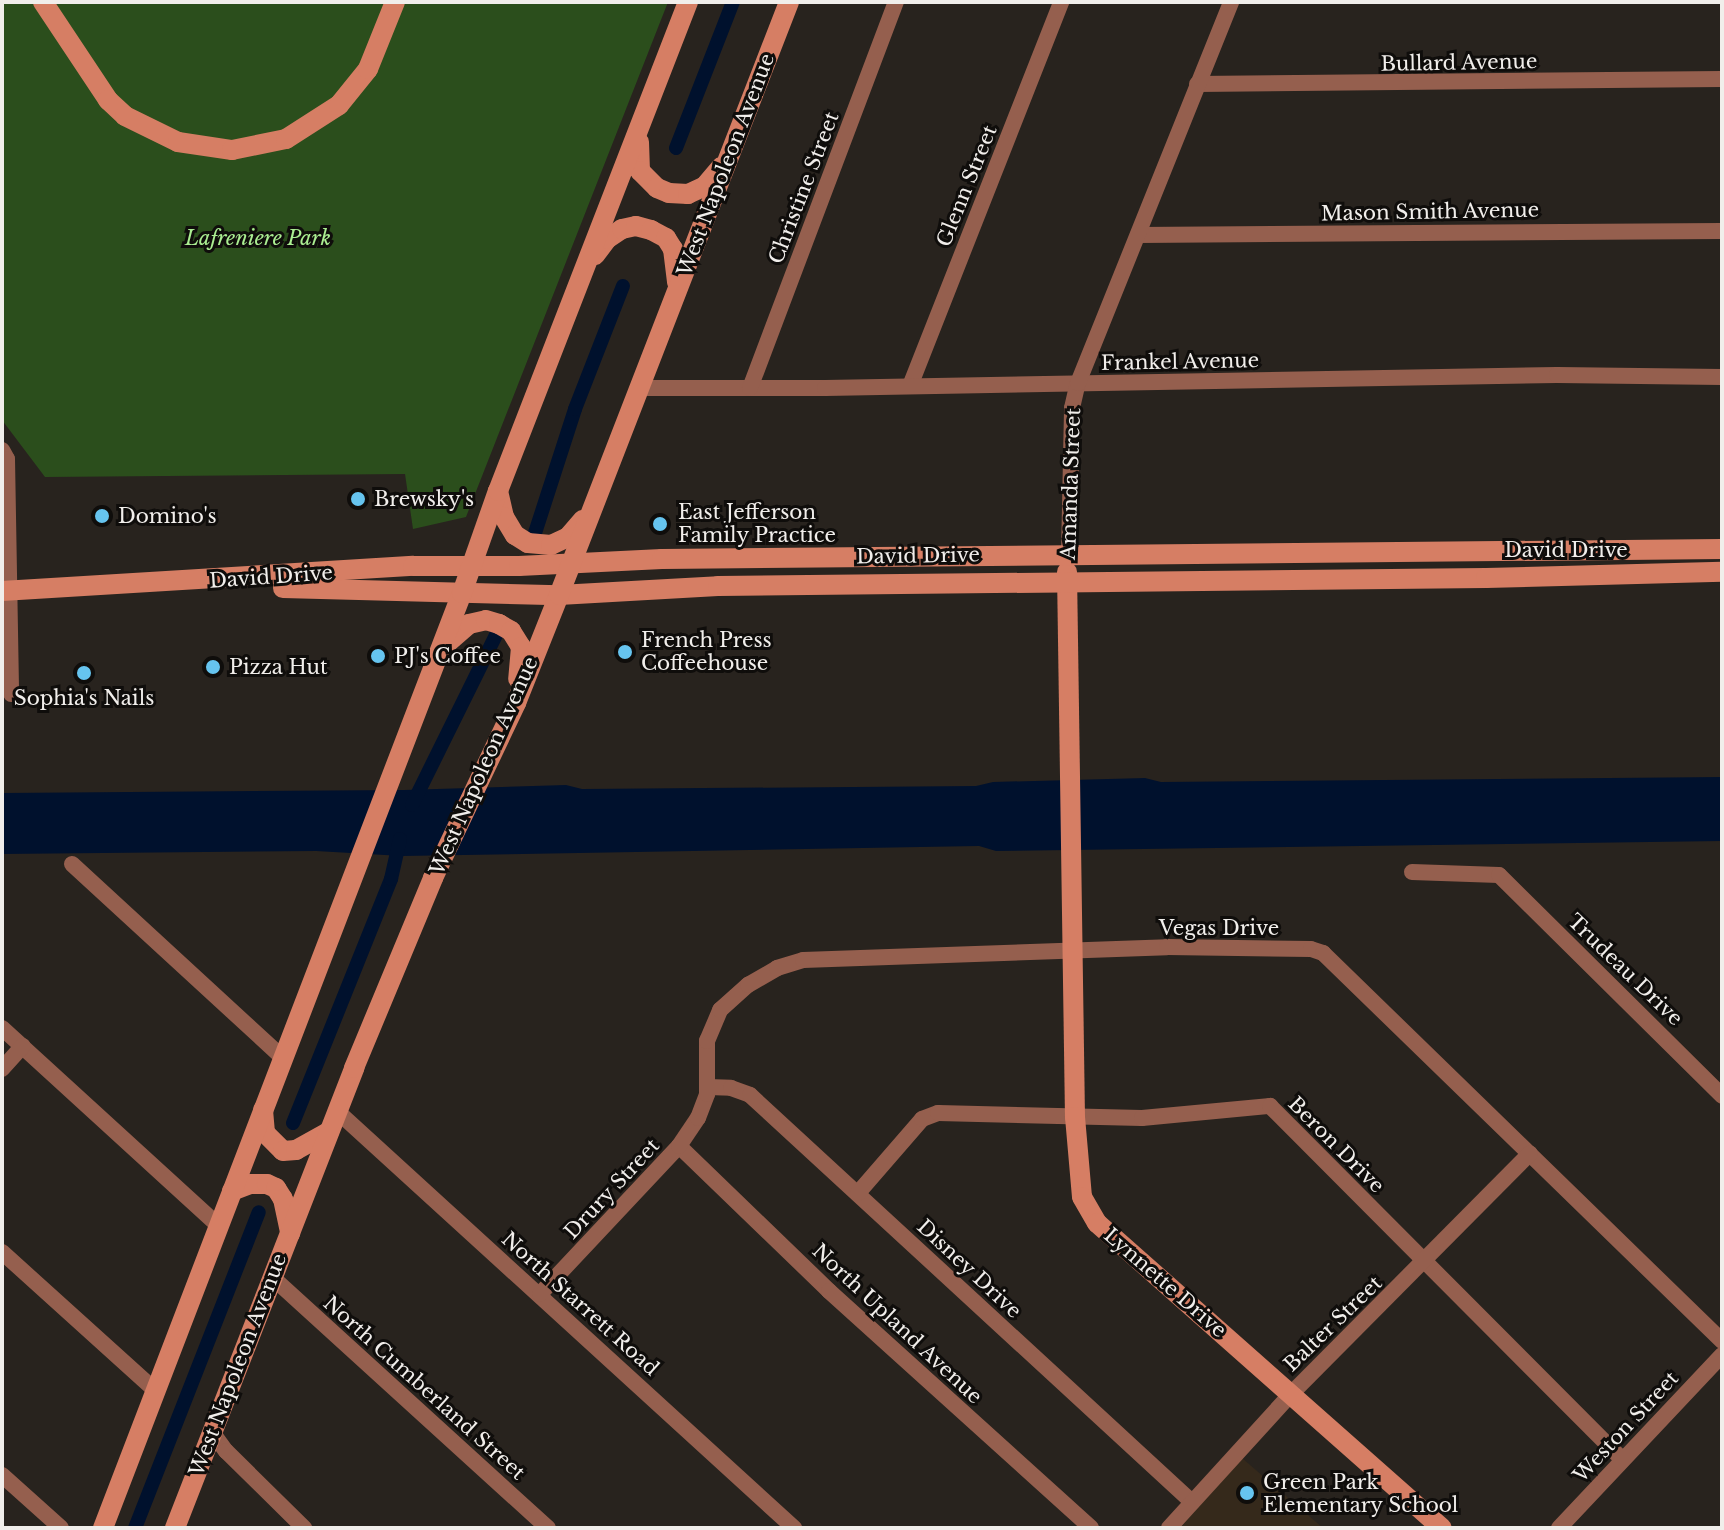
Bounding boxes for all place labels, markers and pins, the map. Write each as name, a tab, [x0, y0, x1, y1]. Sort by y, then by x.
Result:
place label: Brewsky's	[374, 487, 474, 511]
marker: Brewsky's	[349, 490, 367, 508]
place label: East Jefferson Family Practice	[678, 500, 837, 547]
place label: Domino's	[118, 504, 217, 528]
marker: Domino's	[93, 507, 111, 525]
marker: East Jefferson Family Practice	[649, 513, 671, 535]
place label: French Press Coffeehouse	[641, 628, 772, 675]
marker: French Press Coffeehouse	[616, 643, 634, 661]
place label: PJ's Coffee	[394, 644, 501, 668]
marker: PJ's Coffee	[369, 647, 387, 665]
place label: Pizza Hut	[229, 655, 328, 679]
marker: Pizza Hut	[204, 658, 222, 676]
marker: Sophia's Nails	[75, 664, 93, 682]
place label: Sophia's Nails	[14, 686, 154, 710]
place label: Green Park Elementary School	[1263, 1470, 1459, 1517]
marker: Green Park Elementary School	[1238, 1484, 1256, 1502]

